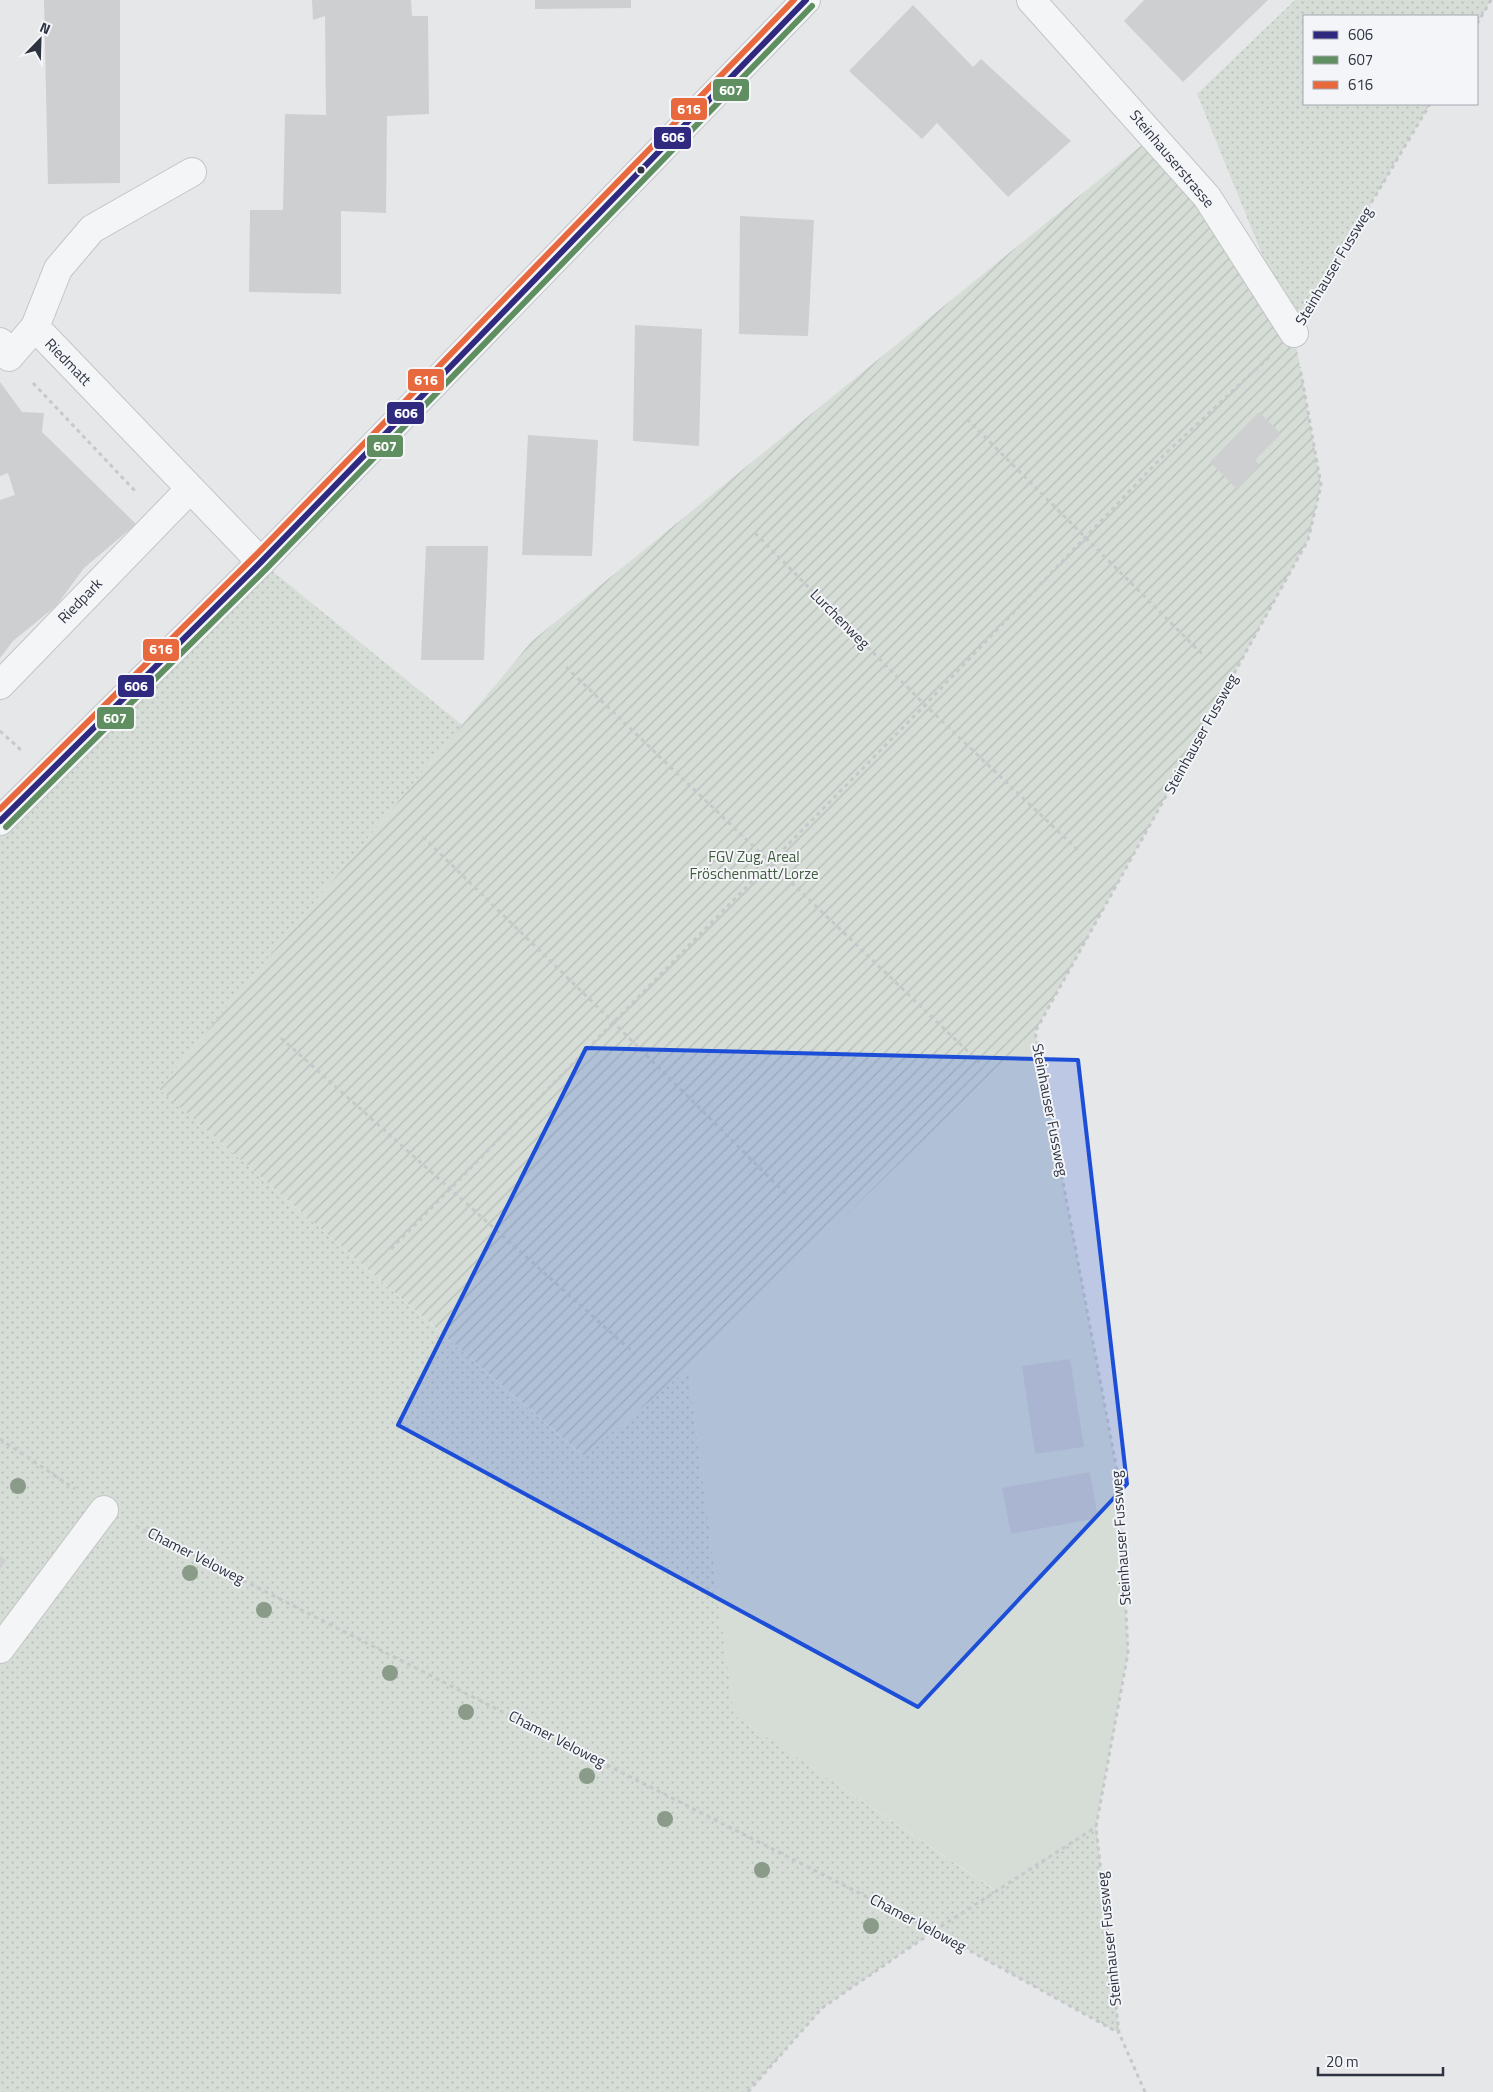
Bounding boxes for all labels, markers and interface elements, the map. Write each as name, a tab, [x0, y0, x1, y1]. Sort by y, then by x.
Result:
north arrow	[15, 15, 65, 65]
legend	[1303, 15, 1478, 105]
text: N	[37, 16, 54, 39]
text: 606	[1348, 23, 1373, 46]
text: 607	[1348, 48, 1373, 71]
text: 616	[1348, 73, 1373, 96]
line badge: 607	[712, 78, 750, 102]
text: 607	[719, 79, 743, 100]
line badge: 616	[670, 97, 708, 121]
text: 616	[677, 98, 701, 119]
street label: Steinhauserstrasse	[1124, 105, 1220, 213]
line badge: 606	[653, 126, 692, 150]
text: 606	[661, 126, 685, 147]
unlabelled marker	[636, 165, 646, 175]
street label: Steinhauser Fussweg	[1289, 202, 1378, 329]
street label: Riedmatt	[40, 333, 98, 391]
line badge: 616	[407, 368, 445, 392]
text: 616	[414, 369, 438, 390]
line badge: 606	[386, 401, 425, 425]
text: 606	[394, 402, 418, 423]
line badge: 607	[366, 434, 404, 458]
text: 607	[373, 435, 397, 456]
street label: Riedpark	[52, 573, 107, 629]
street label: Lurchenweg	[805, 583, 876, 654]
line badge: 616	[142, 638, 180, 662]
text: 616	[149, 638, 173, 659]
street label: Steinhauser Fussweg	[1158, 669, 1243, 798]
line badge: 606	[117, 674, 155, 698]
text: 606	[124, 675, 148, 696]
line badge: 607	[96, 706, 135, 730]
text: 607	[103, 707, 127, 728]
park label: FGV Zug, Areal Fröschenmatt/Lorze	[689, 845, 819, 885]
street label: Steinhauser Fussweg	[1026, 1042, 1075, 1179]
street label: Steinhauser Fussweg	[1104, 1470, 1137, 1606]
street label: Chamer Veloweg	[144, 1521, 249, 1590]
street label: Chamer Veloweg	[505, 1704, 610, 1773]
street label: Steinhauser Fussweg	[1090, 1871, 1127, 2007]
street label: Chamer Veloweg	[866, 1887, 971, 1958]
scale bar	[1318, 2044, 1443, 2076]
text: 20 m	[1326, 2050, 1359, 2073]

